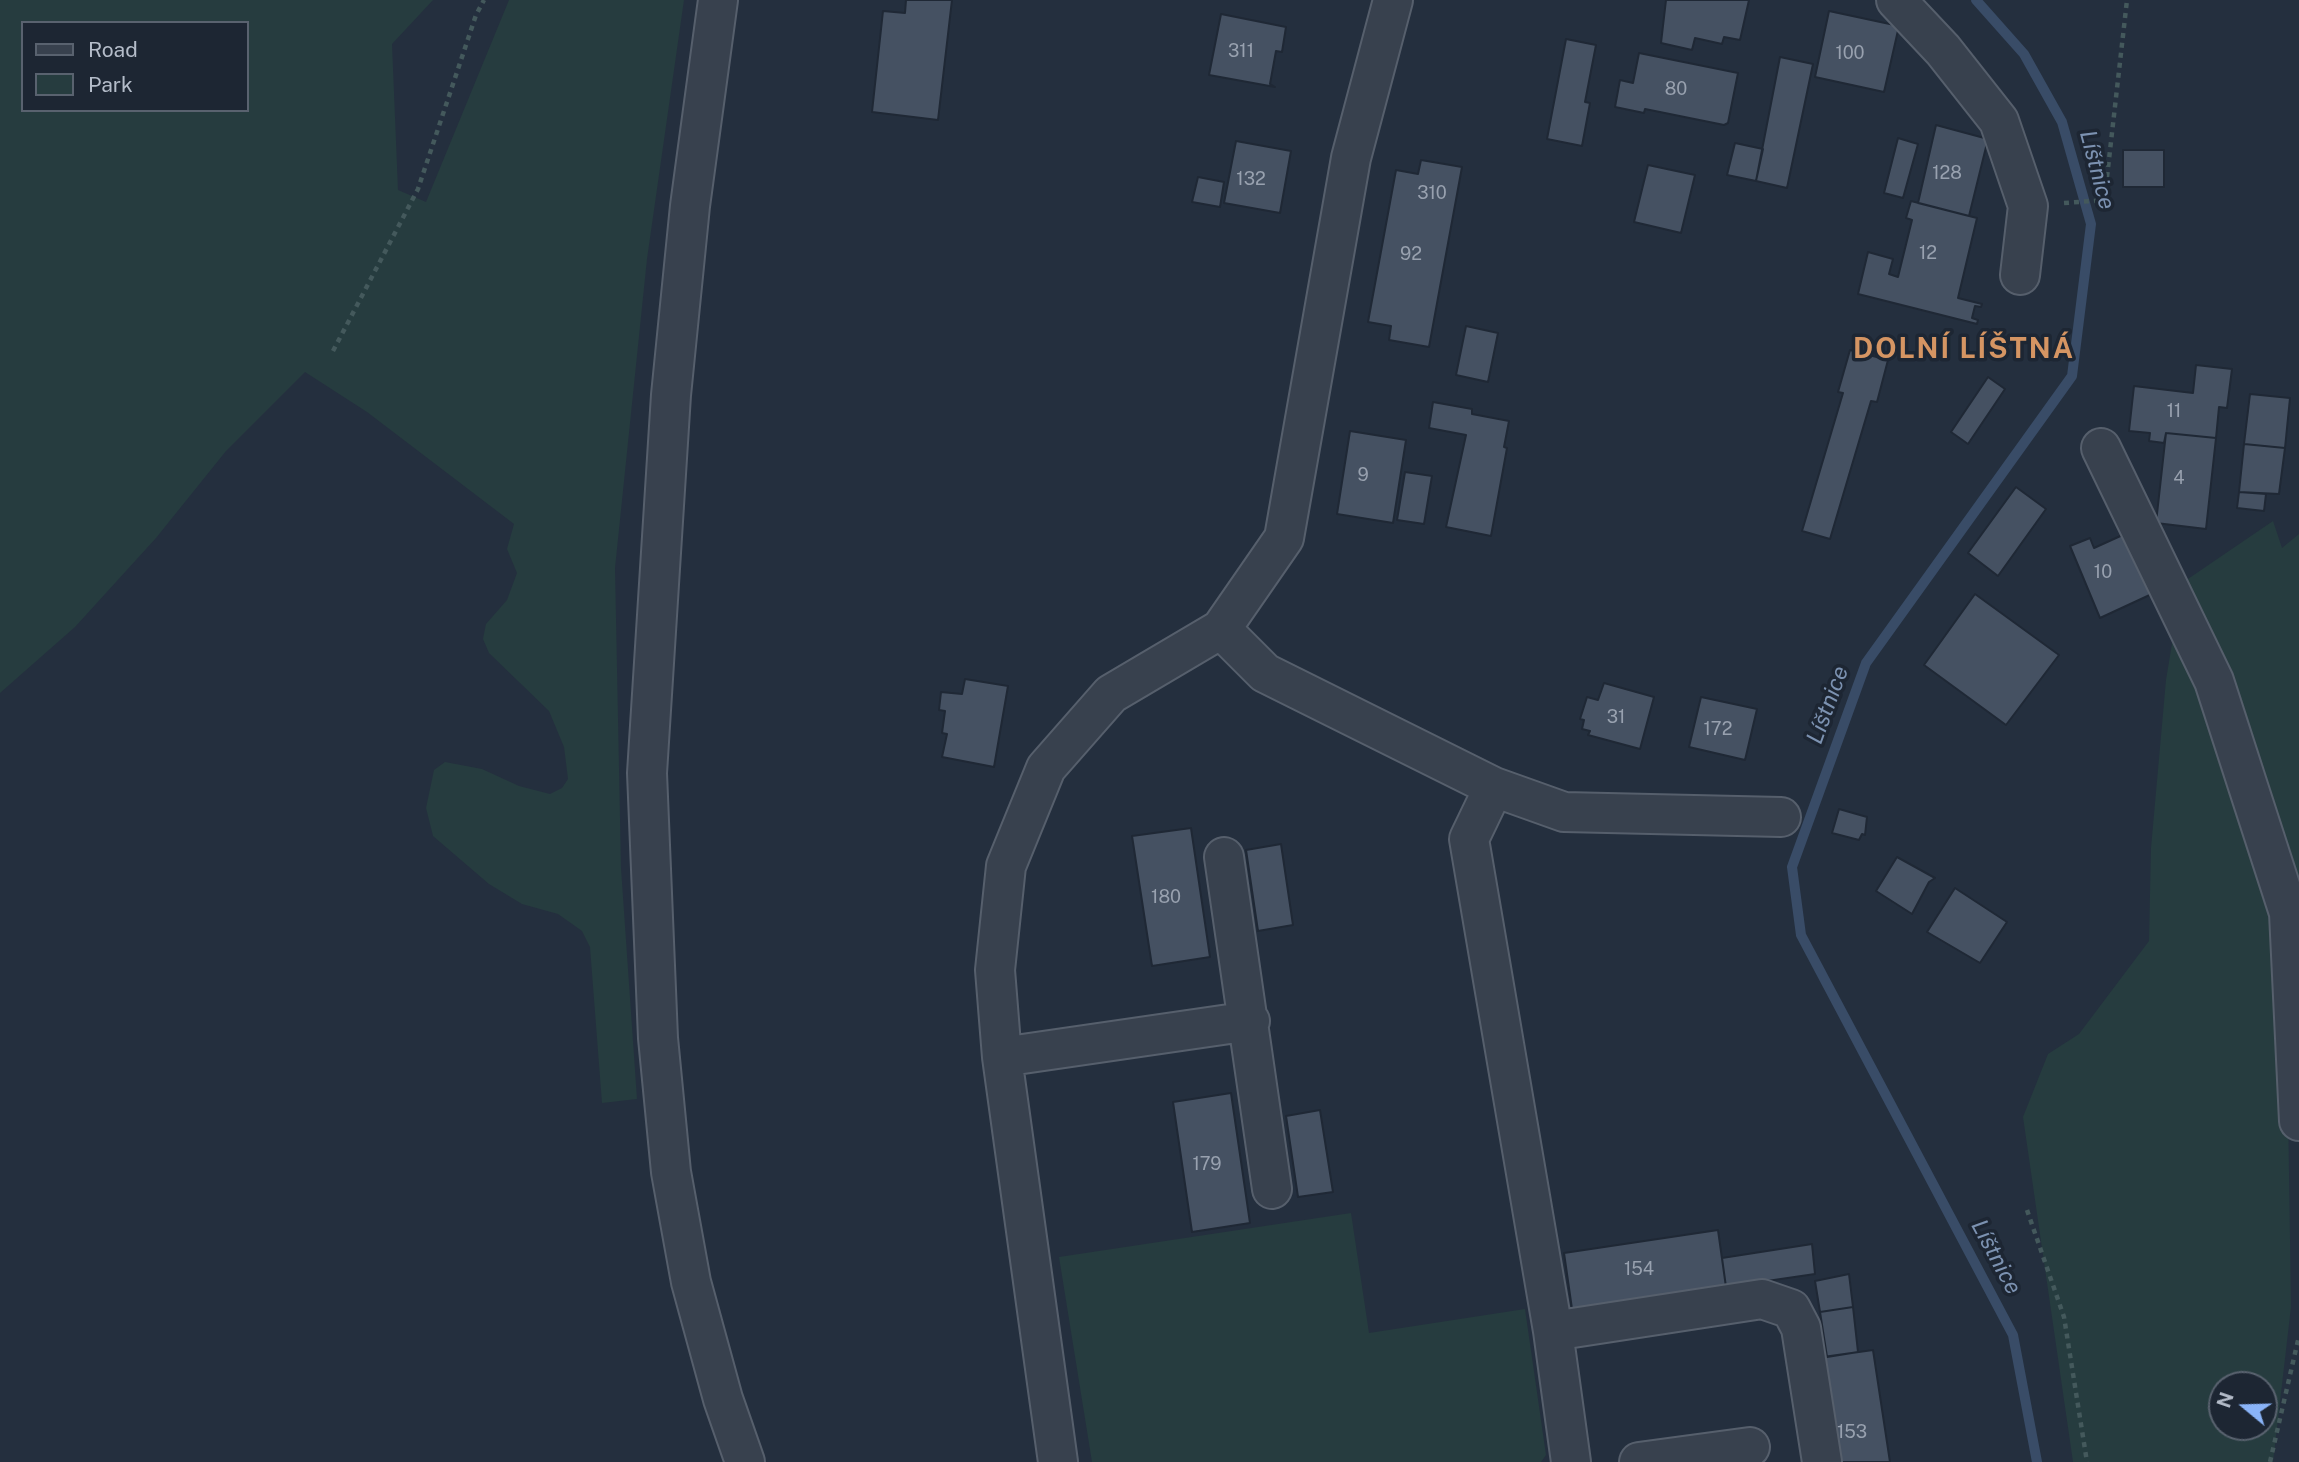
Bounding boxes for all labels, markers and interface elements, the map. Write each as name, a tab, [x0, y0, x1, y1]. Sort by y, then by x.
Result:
legend	[21, 21, 248, 112]
text: Road	[88, 37, 138, 62]
house number: 311	[1228, 40, 1254, 62]
house number: 100	[1835, 42, 1865, 64]
text: Park	[88, 72, 133, 97]
house number: 80	[1665, 78, 1687, 100]
water label: Líštnice	[2073, 127, 2121, 213]
house number: 128	[1932, 162, 1962, 184]
house number: 132	[1236, 168, 1266, 190]
house number: 310	[1417, 182, 1447, 204]
house number: 12	[1919, 242, 1937, 264]
house number: 92	[1400, 243, 1422, 265]
district label: DOLNÍ LÍŠTNÁ	[1854, 332, 2074, 366]
house number: 11	[2167, 400, 2181, 422]
house number: 9	[1357, 464, 1369, 486]
house number: 4	[2173, 467, 2185, 489]
house number: 10	[2094, 561, 2112, 583]
water label: Líštnice	[1801, 662, 1855, 748]
house number: 31	[1607, 706, 1625, 728]
house number: 172	[1704, 718, 1732, 740]
house number: 180	[1151, 886, 1181, 908]
house number: 179	[1192, 1153, 1222, 1175]
water label: Líštnice	[1965, 1215, 2027, 1299]
house number: 154	[1624, 1258, 1654, 1280]
north arrow	[2208, 1371, 2278, 1441]
text: N	[2212, 1389, 2238, 1410]
house number: 153	[1837, 1421, 1867, 1443]

